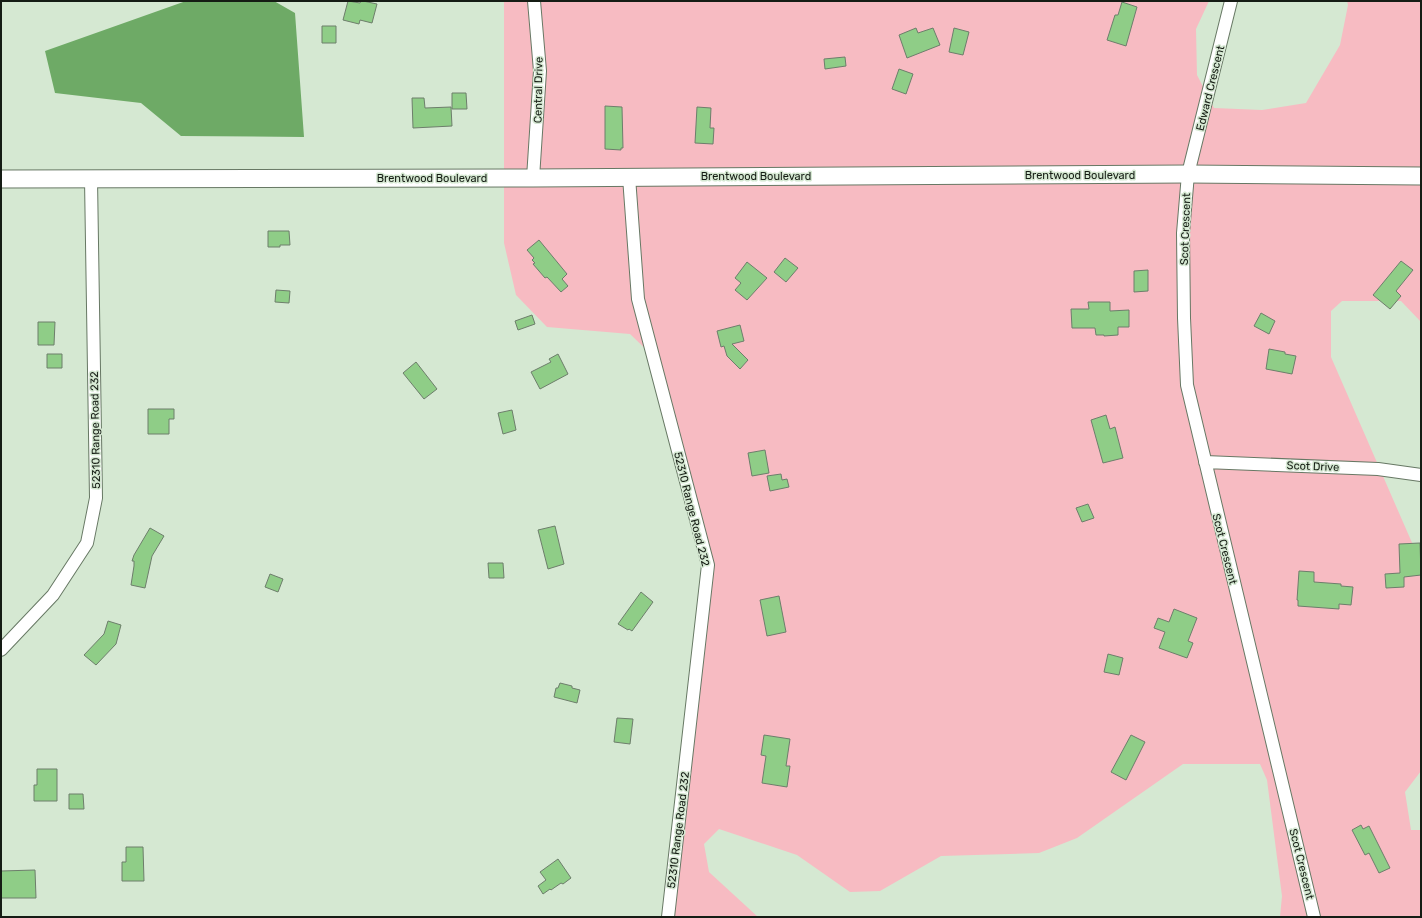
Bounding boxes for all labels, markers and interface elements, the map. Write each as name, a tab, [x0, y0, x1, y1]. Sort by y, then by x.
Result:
street label: Edward Crescent	[1194, 43, 1228, 132]
street label: Central Drive	[531, 57, 546, 123]
street label: Brentwood Boulevard	[1025, 169, 1135, 182]
street label: Brentwood Boulevard	[701, 170, 811, 183]
street label: Brentwood Boulevard	[377, 172, 487, 185]
street label: Scot Crescent	[1178, 192, 1193, 265]
street label: 52310 Range Road 232	[88, 371, 103, 489]
street label: 52310 Range Road 232	[671, 451, 712, 568]
street label: Scot Drive	[1286, 459, 1340, 474]
street label: Scot Crescent	[1209, 512, 1240, 587]
street label: 52310 Range Road 232	[665, 771, 692, 889]
street label: Scot Crescent	[1286, 827, 1317, 902]

